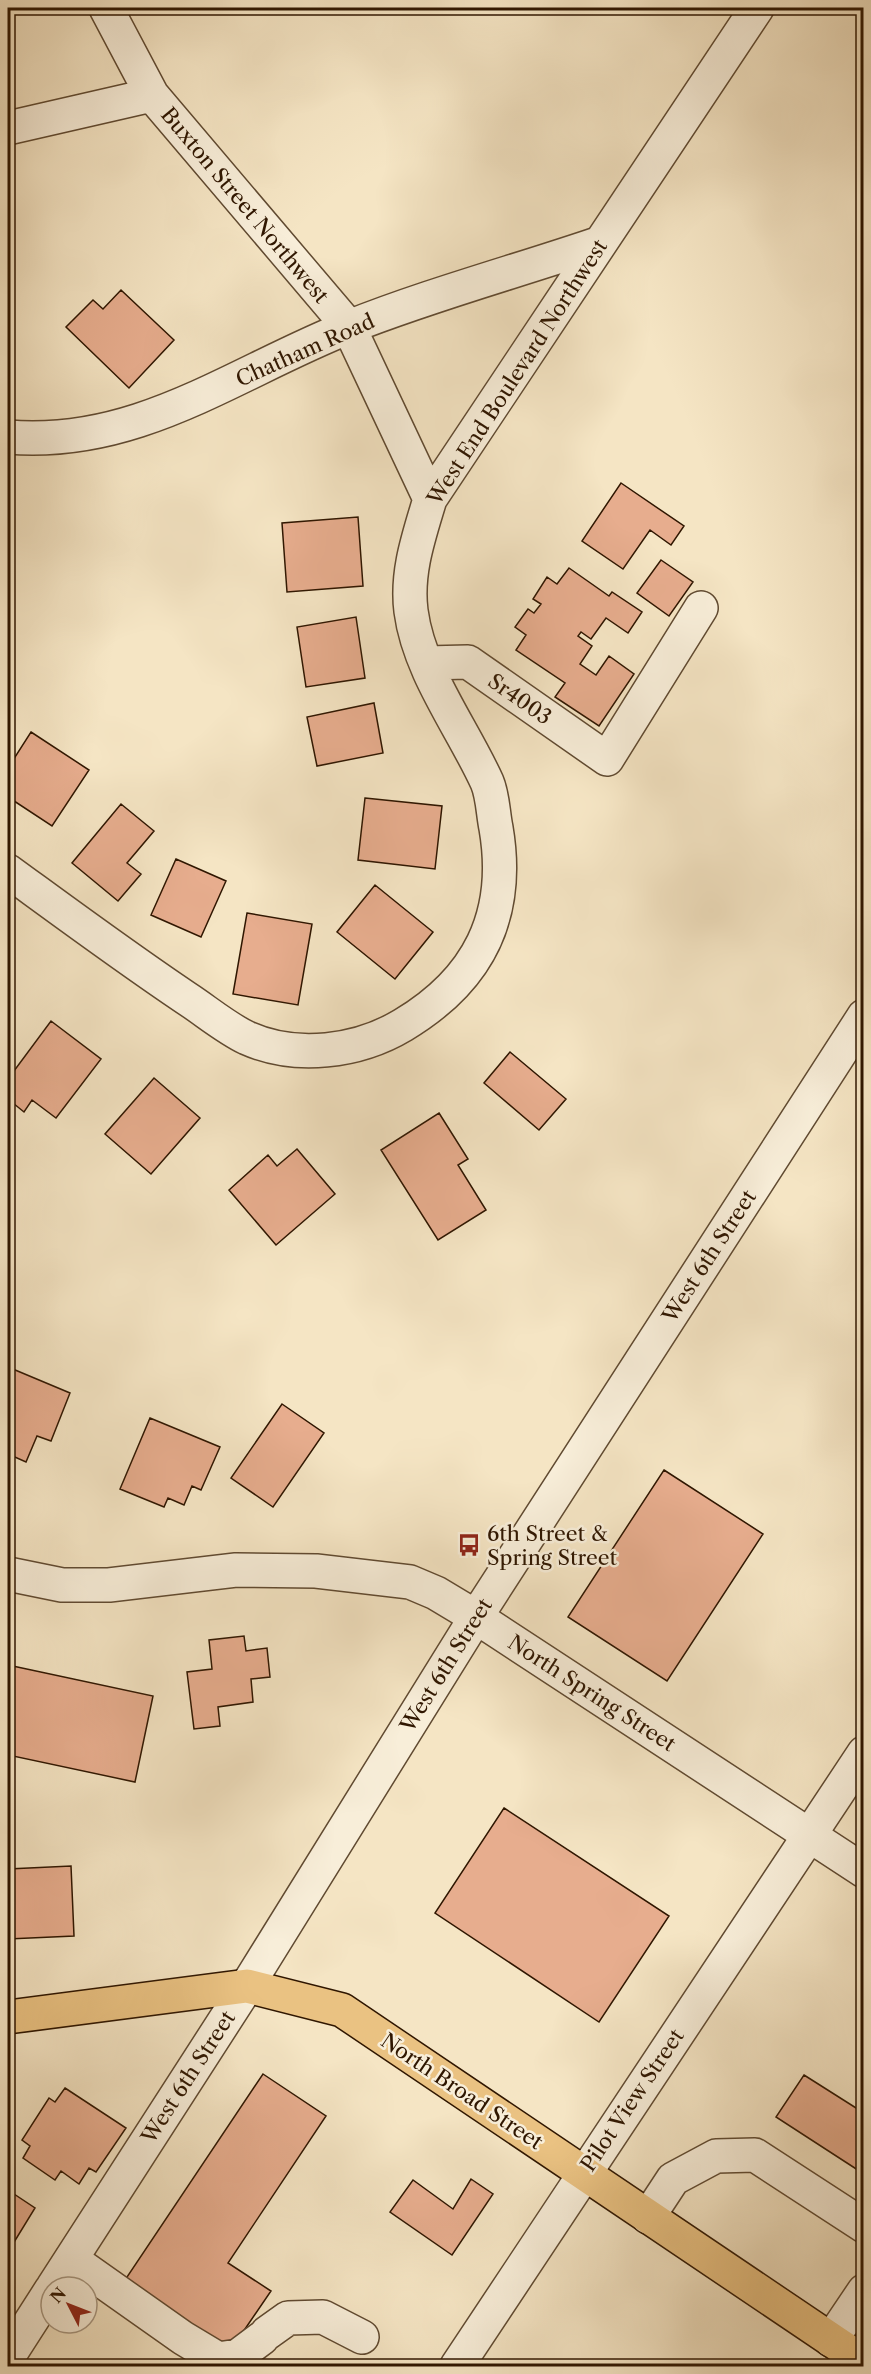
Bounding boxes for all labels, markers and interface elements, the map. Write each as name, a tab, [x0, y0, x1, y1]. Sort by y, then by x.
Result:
street label: Buxton Street Northwest	[156, 102, 335, 308]
street label: West End Boulevard Northwest	[421, 234, 613, 510]
street label: Chatham Road	[232, 308, 378, 392]
street label: Sr4003	[483, 668, 557, 730]
street label: West 6th Street	[656, 1185, 761, 1328]
place label: 6th Street & Spring Street	[487, 1521, 618, 1570]
bus stop icon: 6th Street & Spring Street	[456, 1532, 482, 1558]
street label: West 6th Street	[394, 1593, 497, 1737]
street label: North Spring Street	[504, 1629, 681, 1757]
street label: West 6th Street	[135, 2006, 240, 2149]
street label: Pilot View Street	[575, 2024, 689, 2176]
street label: North Broad Street	[376, 2028, 548, 2155]
north arrow	[39, 2275, 99, 2335]
text: N	[46, 2283, 70, 2307]

